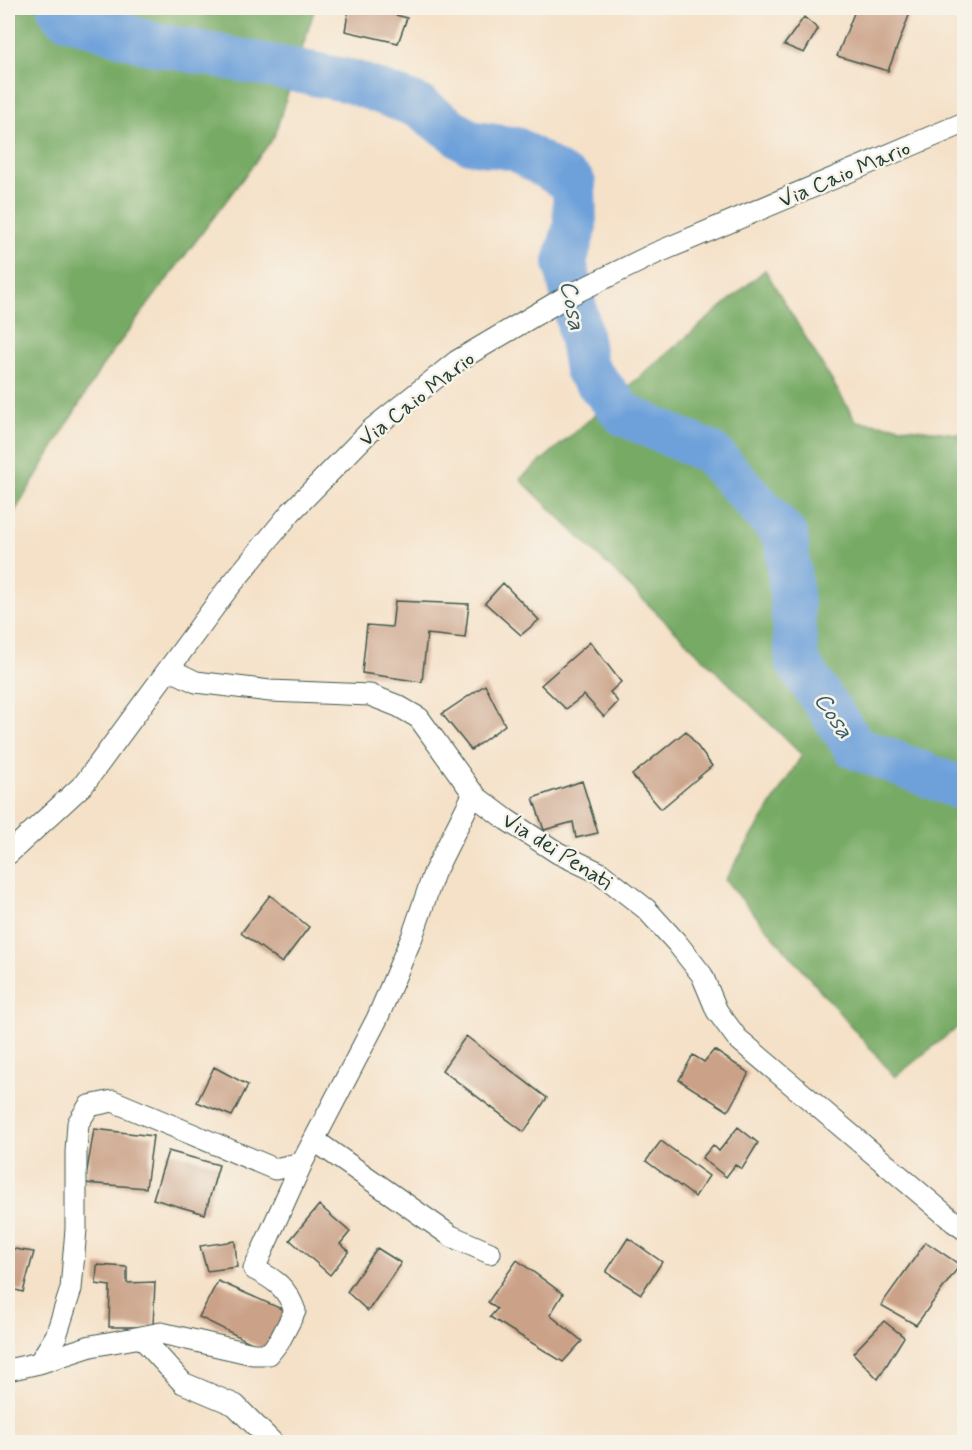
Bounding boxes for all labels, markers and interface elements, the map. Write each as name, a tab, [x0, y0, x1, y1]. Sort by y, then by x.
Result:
street label: Via Caio Mario	[775, 135, 915, 215]
water label: Cosa	[552, 278, 592, 333]
street label: Via Caio Mario	[353, 345, 481, 454]
water label: Cosa	[806, 687, 860, 745]
street label: Via dei Penati	[497, 807, 617, 897]

